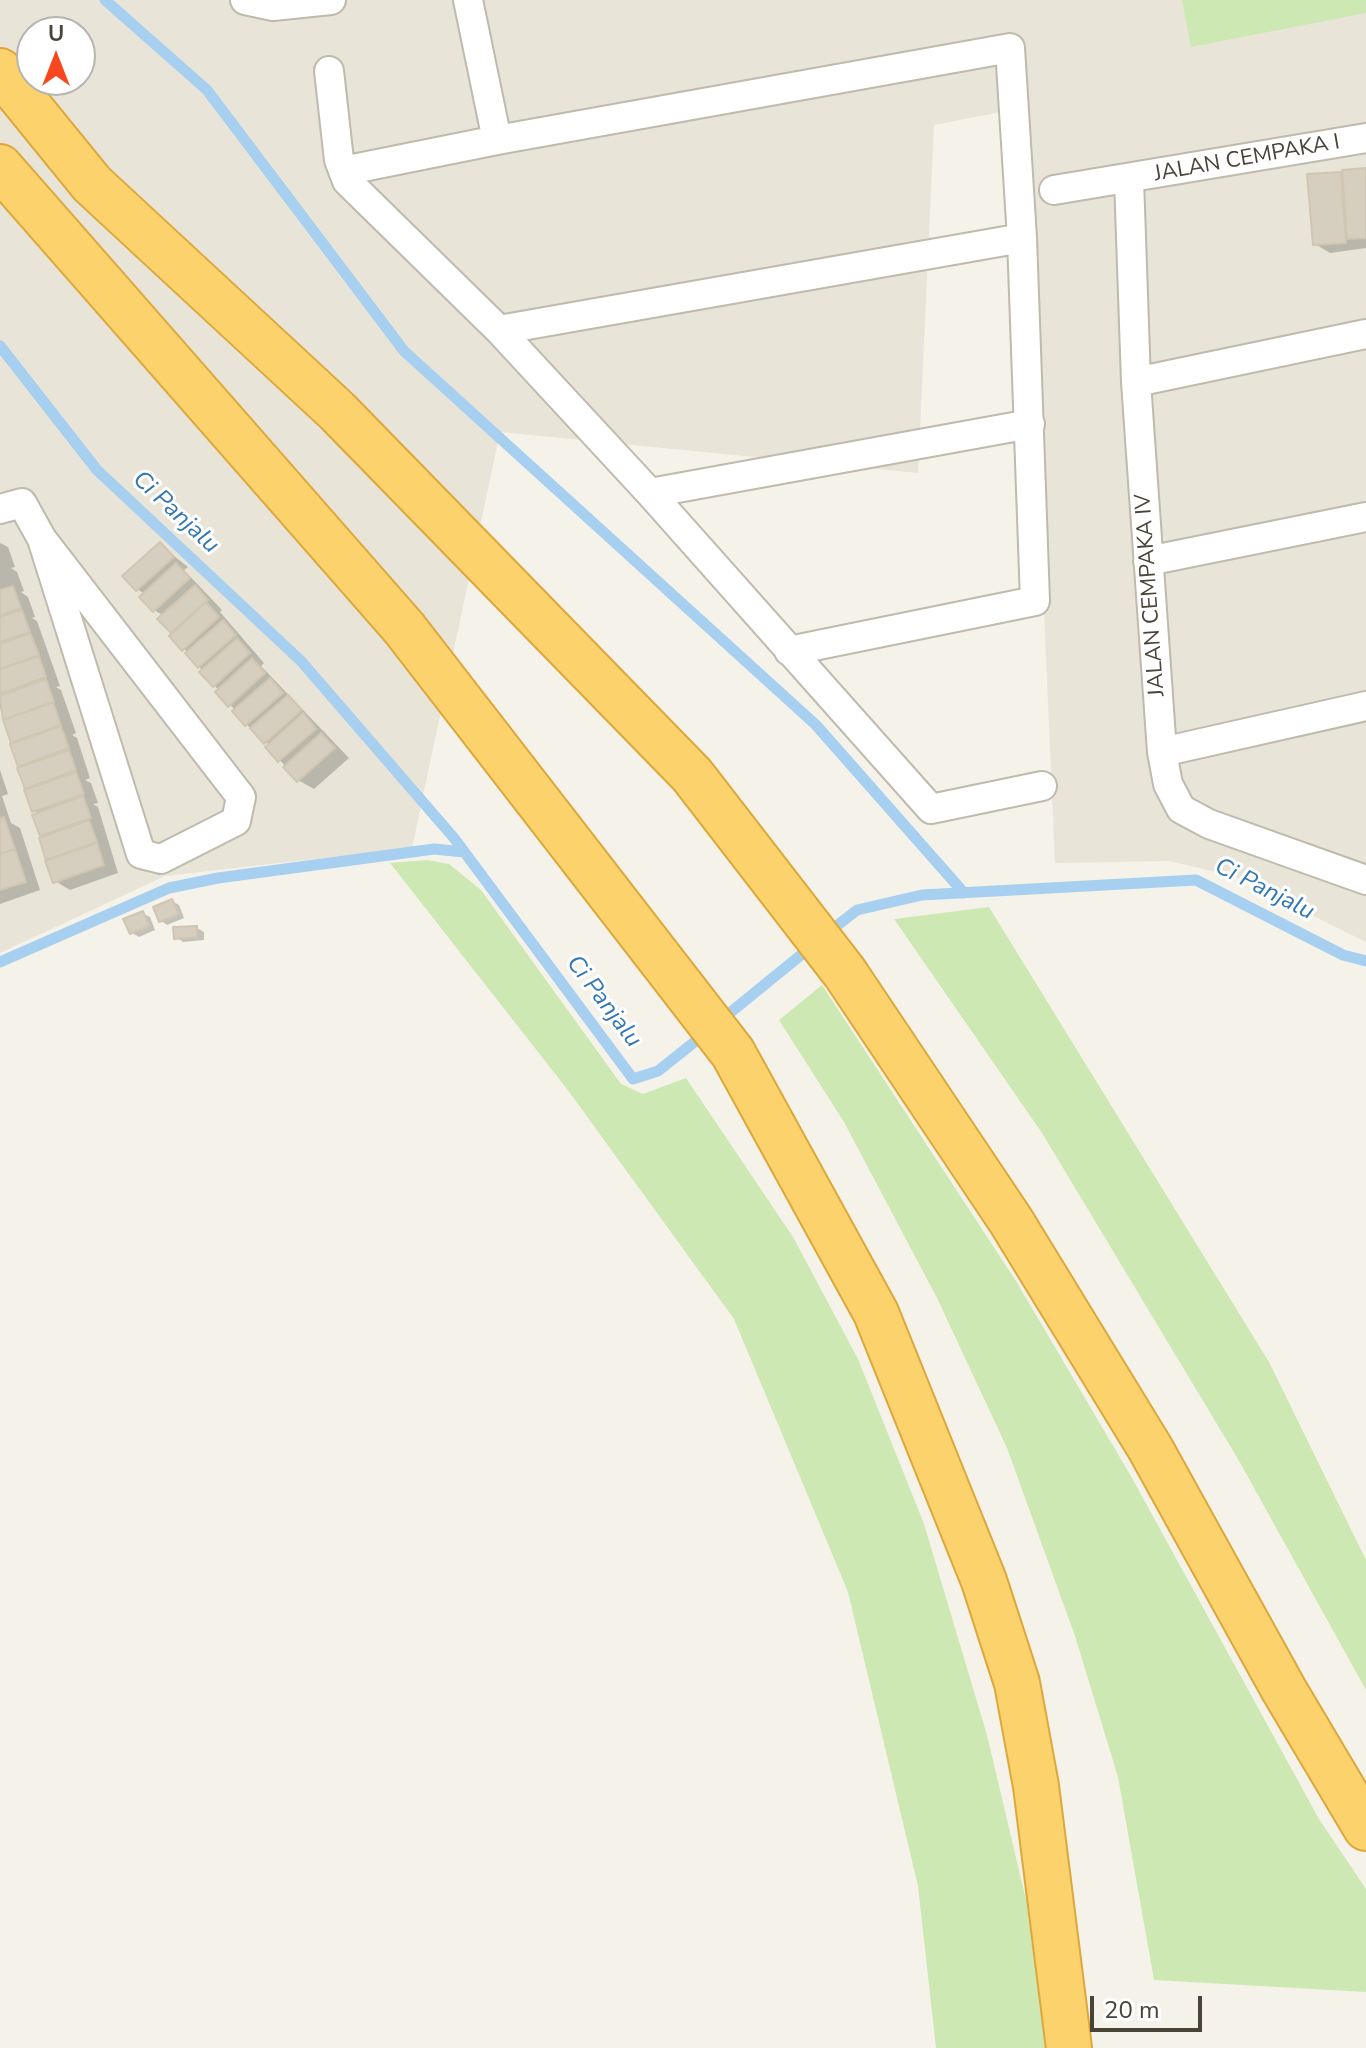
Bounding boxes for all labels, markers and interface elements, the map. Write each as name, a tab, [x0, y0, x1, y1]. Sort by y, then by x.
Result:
north arrow	[16, 16, 96, 96]
text: U	[48, 19, 64, 49]
street label: JALAN CEMPAKA I	[1152, 130, 1342, 188]
water label: Ci Panjalu	[126, 466, 224, 560]
street label: JALAN CEMPAKA IV	[1131, 493, 1171, 697]
water label: Ci Panjalu	[1209, 853, 1319, 927]
water label: Ci Panjalu	[559, 950, 647, 1054]
scale bar	[1094, 1980, 1206, 2030]
text: 20 m	[1104, 1994, 1160, 2026]

